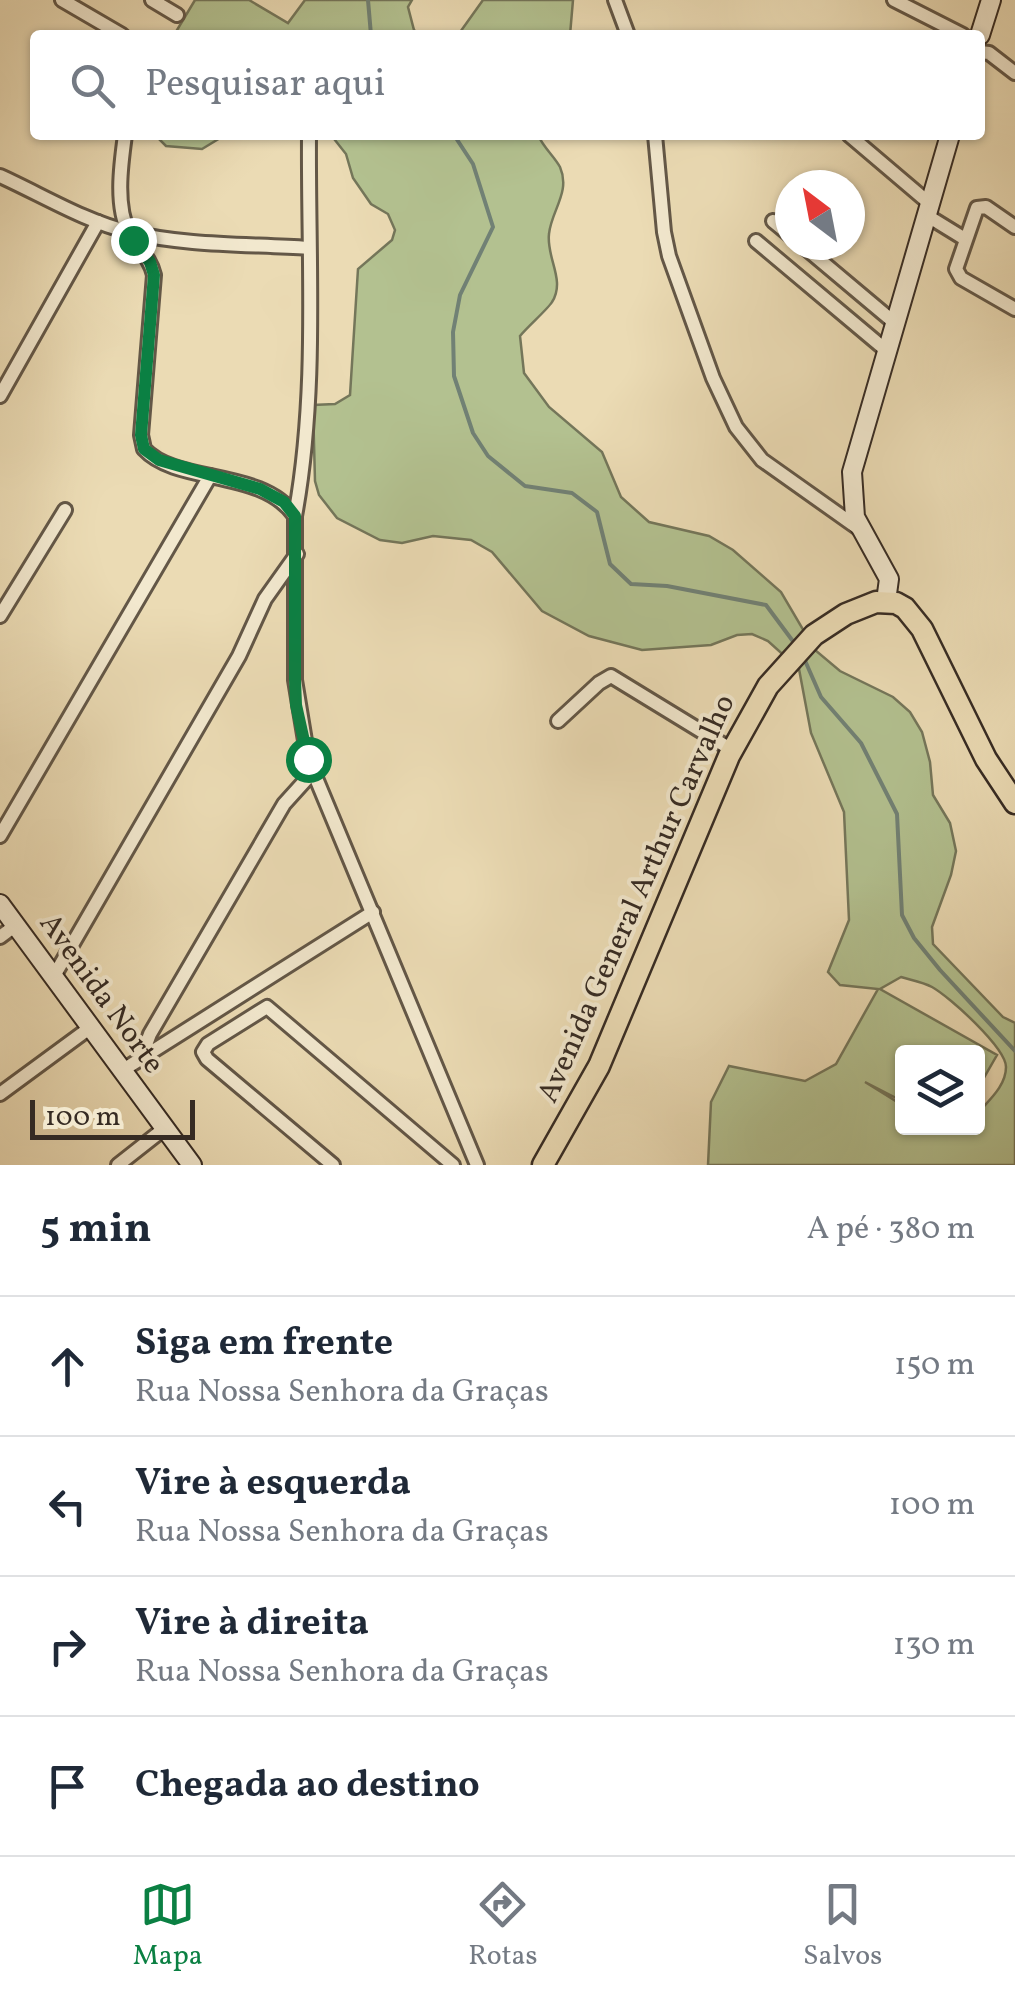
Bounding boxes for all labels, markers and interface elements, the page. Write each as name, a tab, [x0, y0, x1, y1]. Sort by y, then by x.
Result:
search box	[30, 30, 985, 140]
icon: search	[65, 58, 120, 113]
text: Pesquisar aqui	[145, 59, 385, 112]
north arrow	[775, 170, 865, 260]
route end	[111, 218, 157, 264]
street label: Avenida General Arthur Carvalho	[528, 688, 746, 1110]
route start	[286, 737, 332, 783]
street label: Avenida Norte	[28, 905, 174, 1083]
map controls	[895, 1045, 985, 1135]
button: layers	[895, 1045, 985, 1135]
scale bar	[30, 1095, 195, 1140]
text: 100 m	[45, 1098, 120, 1137]
text: 5 min	[40, 1201, 152, 1260]
text: A pé · 380 m	[807, 1208, 975, 1252]
text: Siga em frente	[135, 1318, 393, 1371]
icon: ahead	[40, 1339, 95, 1394]
text: 150 m	[894, 1344, 975, 1388]
text: Rua Nossa Senhora da Graças	[135, 1371, 549, 1415]
text: Vire à esquerda	[135, 1458, 411, 1511]
icon: left	[40, 1479, 95, 1534]
text: 100 m	[889, 1484, 975, 1528]
text: Rua Nossa Senhora da Graças	[135, 1511, 549, 1555]
text: Vire à direita	[135, 1598, 369, 1651]
icon: right	[40, 1619, 95, 1674]
text: 130 m	[893, 1624, 975, 1668]
text: Rua Nossa Senhora da Graças	[135, 1651, 549, 1695]
icon: arrive	[40, 1759, 95, 1814]
text: Chegada ao destino	[135, 1760, 480, 1813]
tab: Mapa	[133, 1877, 203, 1976]
tab: Rotas	[468, 1877, 538, 1976]
tab: Salvos	[803, 1877, 882, 1976]

